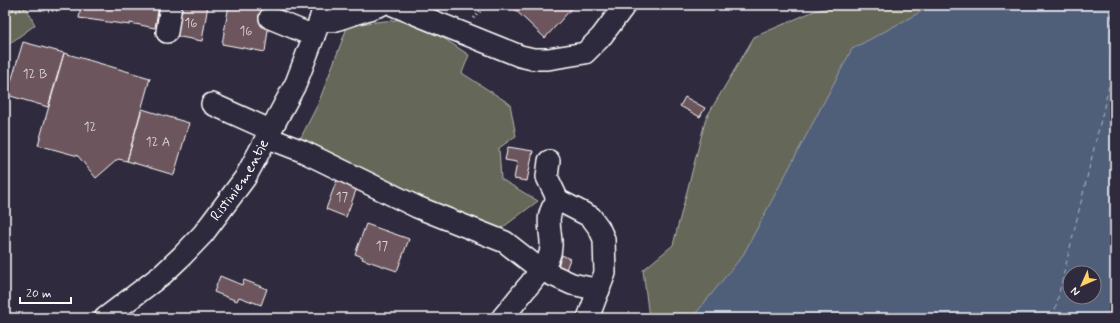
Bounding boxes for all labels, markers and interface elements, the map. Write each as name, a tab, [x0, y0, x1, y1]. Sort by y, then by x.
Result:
house number: 16	[184, 15, 198, 32]
house number: 16	[239, 23, 253, 40]
house number: 12 B	[23, 66, 47, 83]
house number: 12	[84, 119, 96, 136]
house number: 12 A	[146, 134, 170, 151]
street label: Ristiniementie	[206, 136, 274, 225]
house number: 17	[336, 189, 349, 206]
house number: 17	[376, 238, 389, 255]
north arrow	[1062, 265, 1102, 305]
scale bar	[20, 279, 71, 305]
text: N	[1068, 284, 1083, 299]
text: 20 m	[26, 286, 52, 302]

